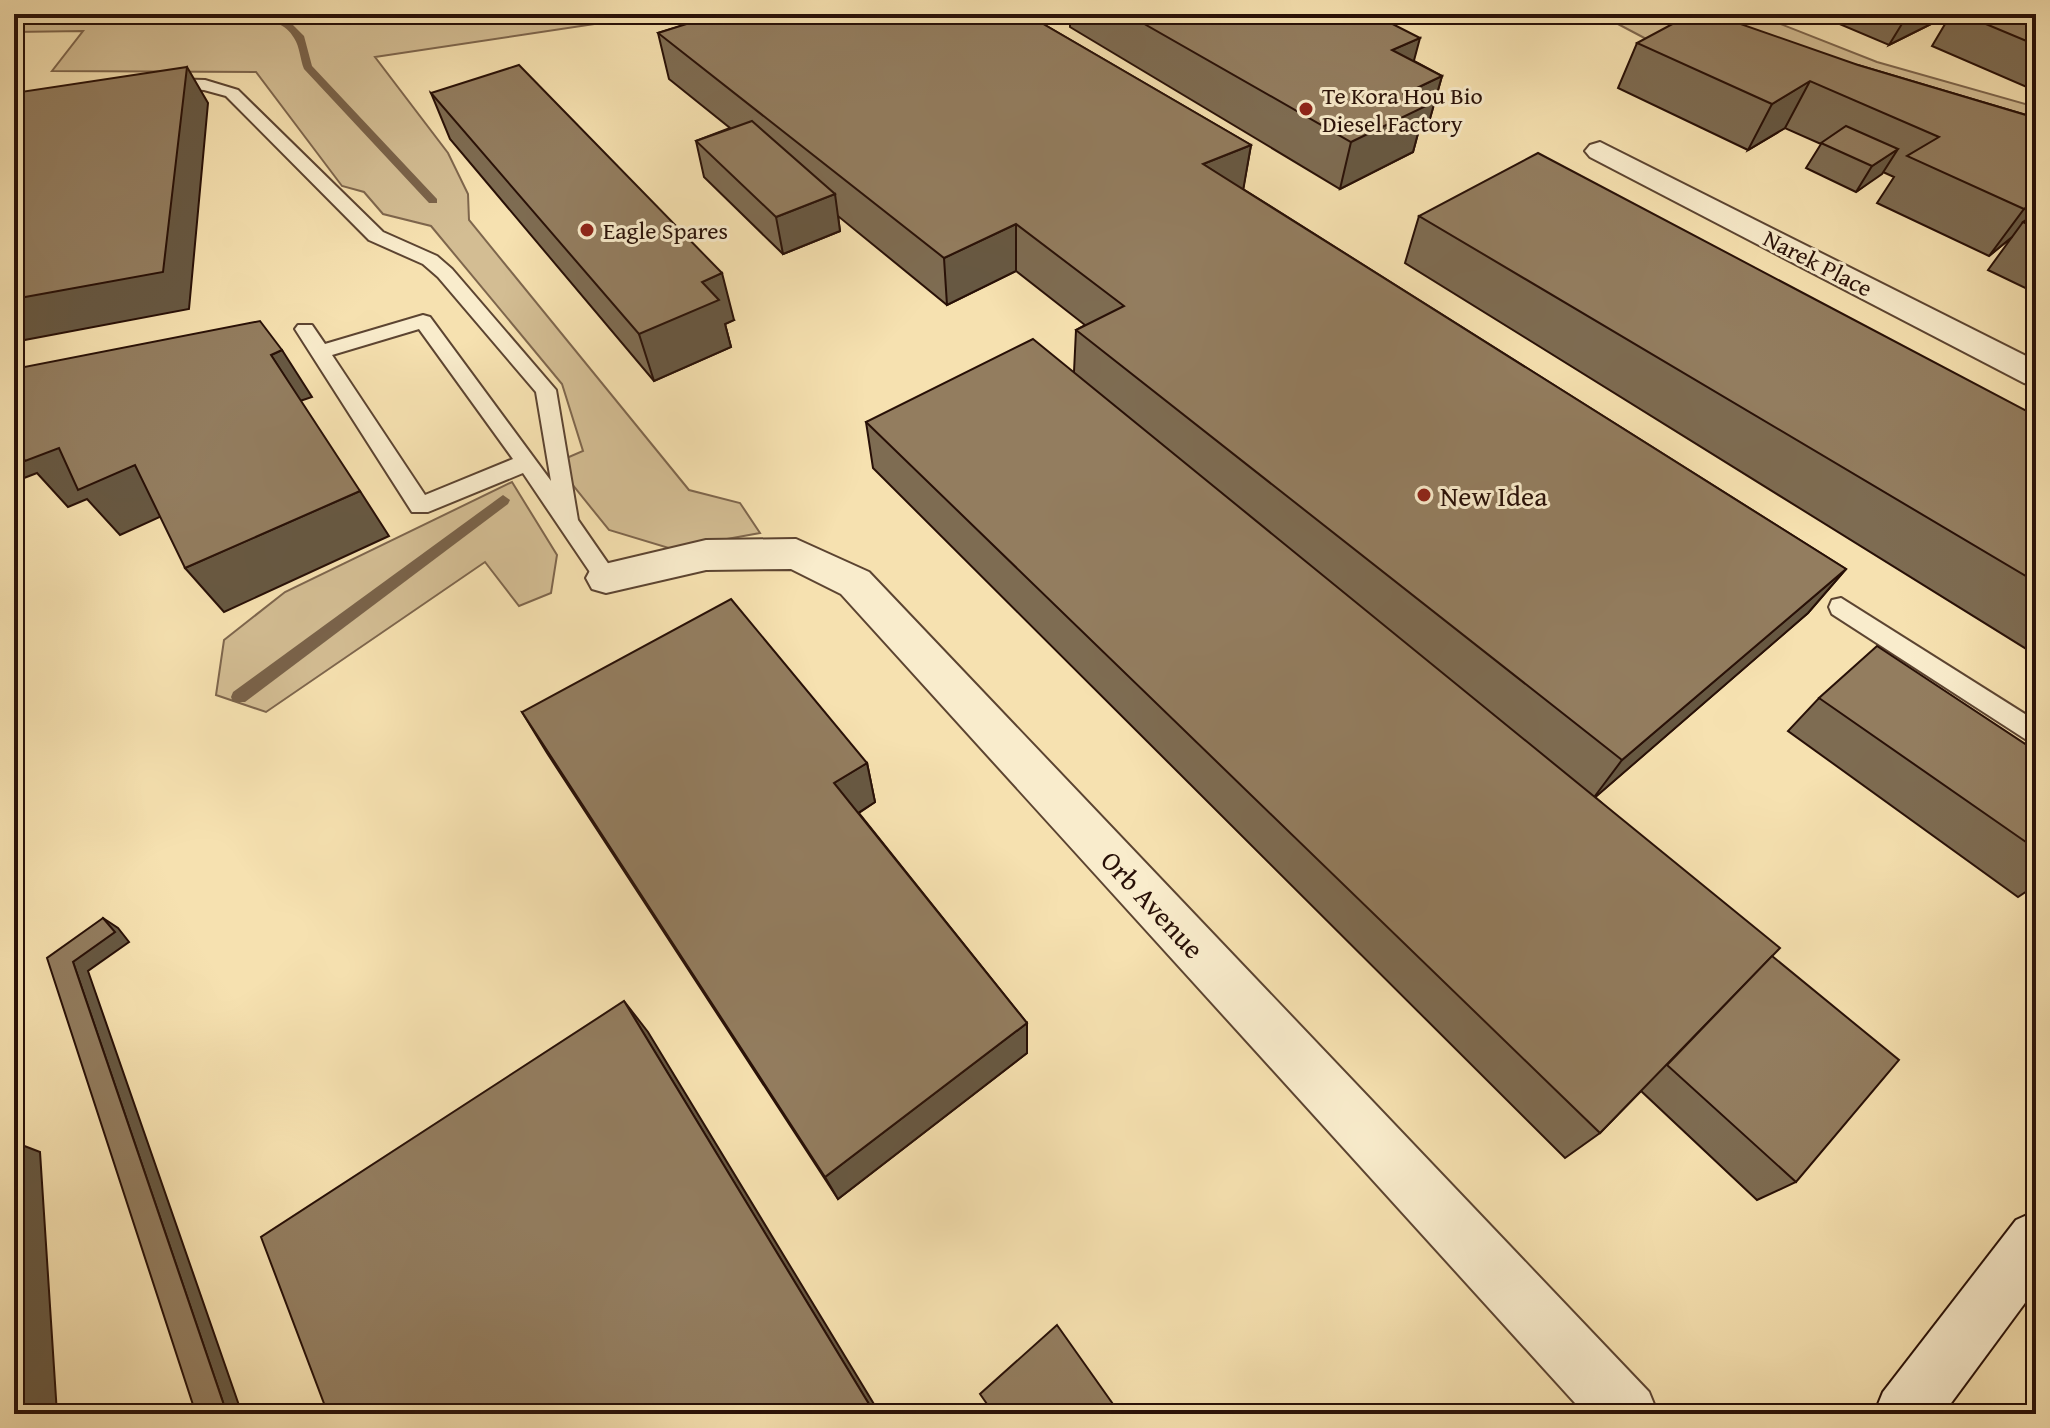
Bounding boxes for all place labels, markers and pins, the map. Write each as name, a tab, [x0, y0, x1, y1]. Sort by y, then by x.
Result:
place label: Te Kora Hou Bio Diesel Factory	[1322, 78, 1483, 141]
marker: Te Kora Hou Bio Diesel Factory	[1297, 100, 1315, 118]
place label: Eagle Spares	[603, 213, 728, 248]
marker: Eagle Spares	[578, 221, 596, 239]
place label: New Idea	[1440, 475, 1548, 516]
marker: New Idea	[1415, 486, 1433, 504]

